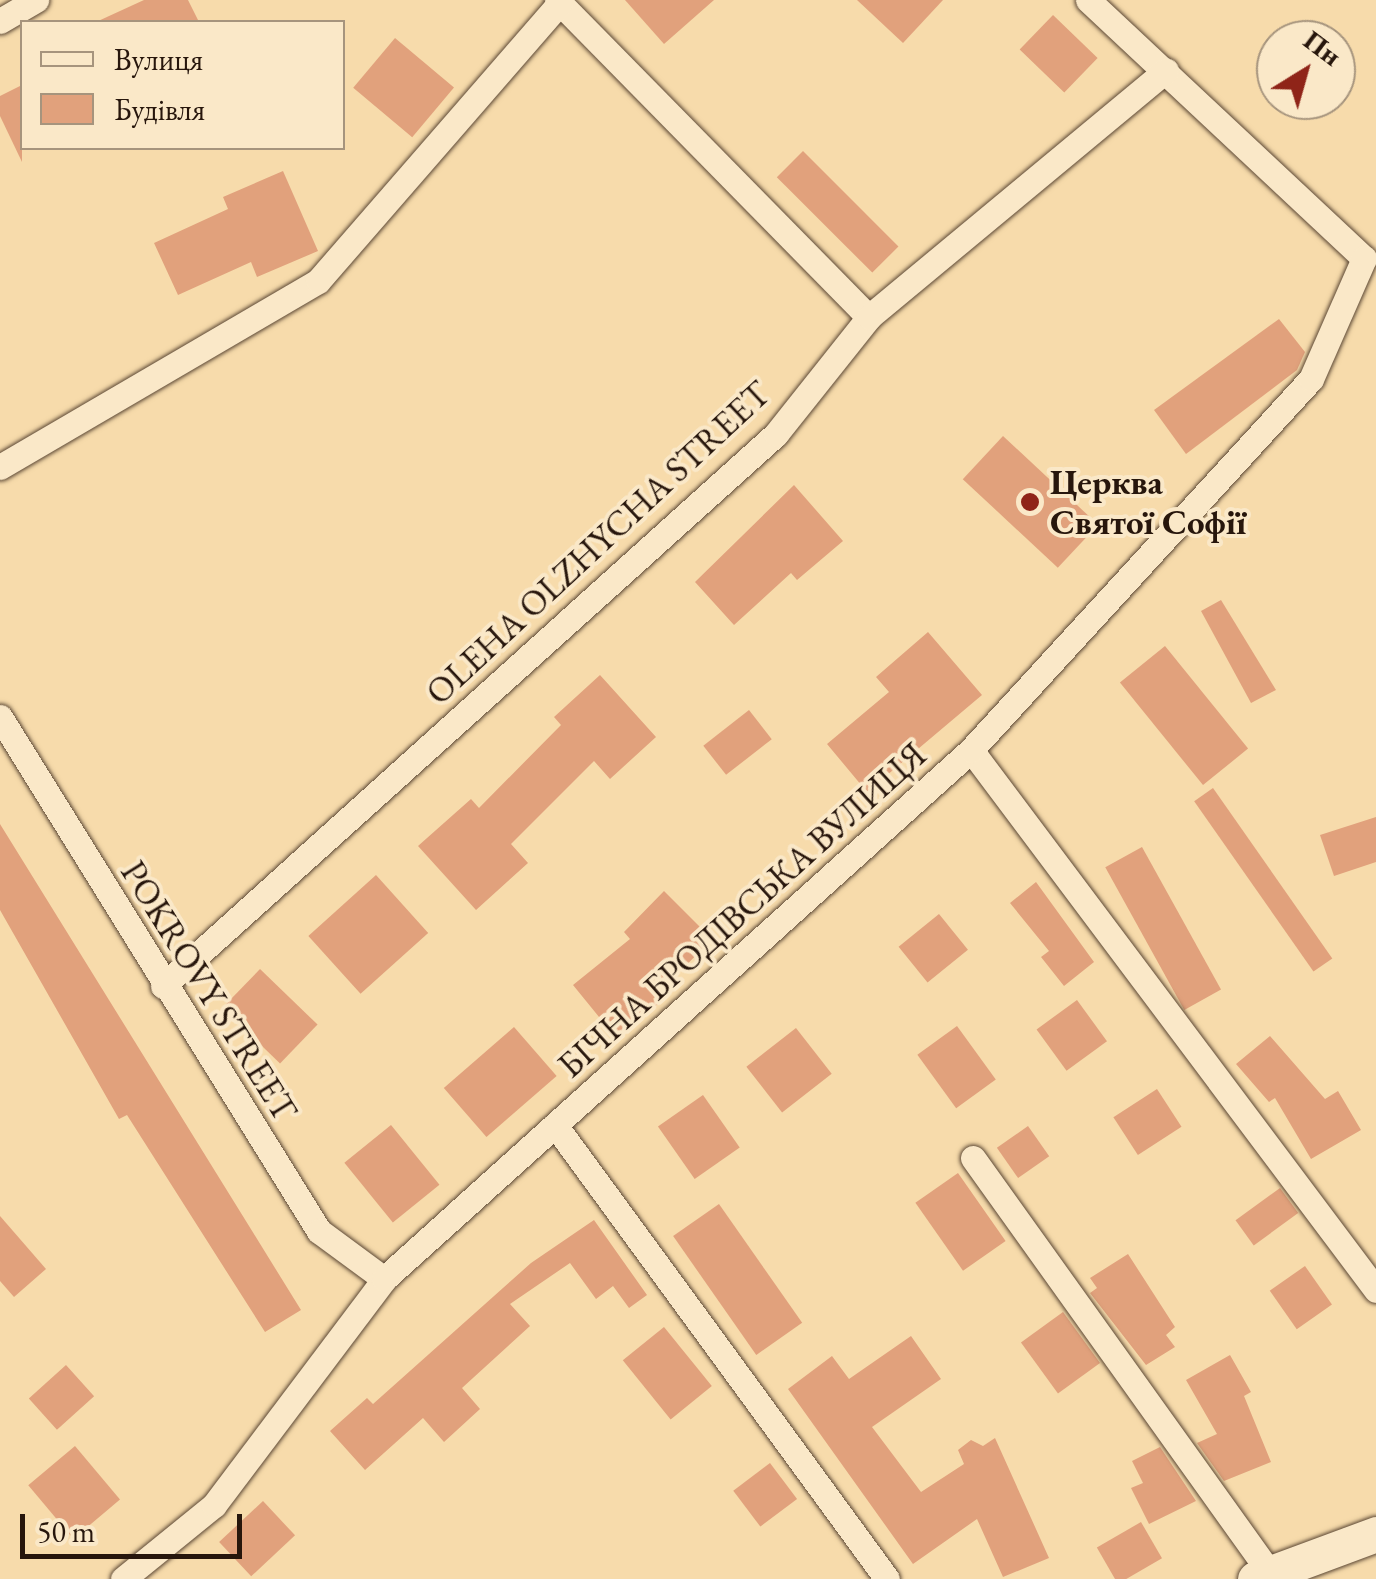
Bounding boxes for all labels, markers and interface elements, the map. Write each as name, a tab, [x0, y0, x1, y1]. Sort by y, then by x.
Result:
legend	[20, 20, 345, 150]
north arrow	[1256, 20, 1356, 120]
text: Пн	[1297, 22, 1349, 74]
text: Вулиця	[114, 40, 203, 79]
text: Будівля	[114, 90, 205, 129]
street label: OLEHA OLZHYCHA STREET	[417, 373, 779, 713]
place label: Церква Святої Софії	[1050, 461, 1246, 543]
marker: Церква Святої Софії	[1019, 491, 1041, 513]
street label: БІЧНА БРОДІВСЬКА ВУЛИЦЯ	[549, 734, 935, 1086]
street label: POKROVY STREET	[112, 853, 306, 1129]
scale bar	[25, 1494, 248, 1556]
text: 50 m	[37, 1512, 95, 1551]

